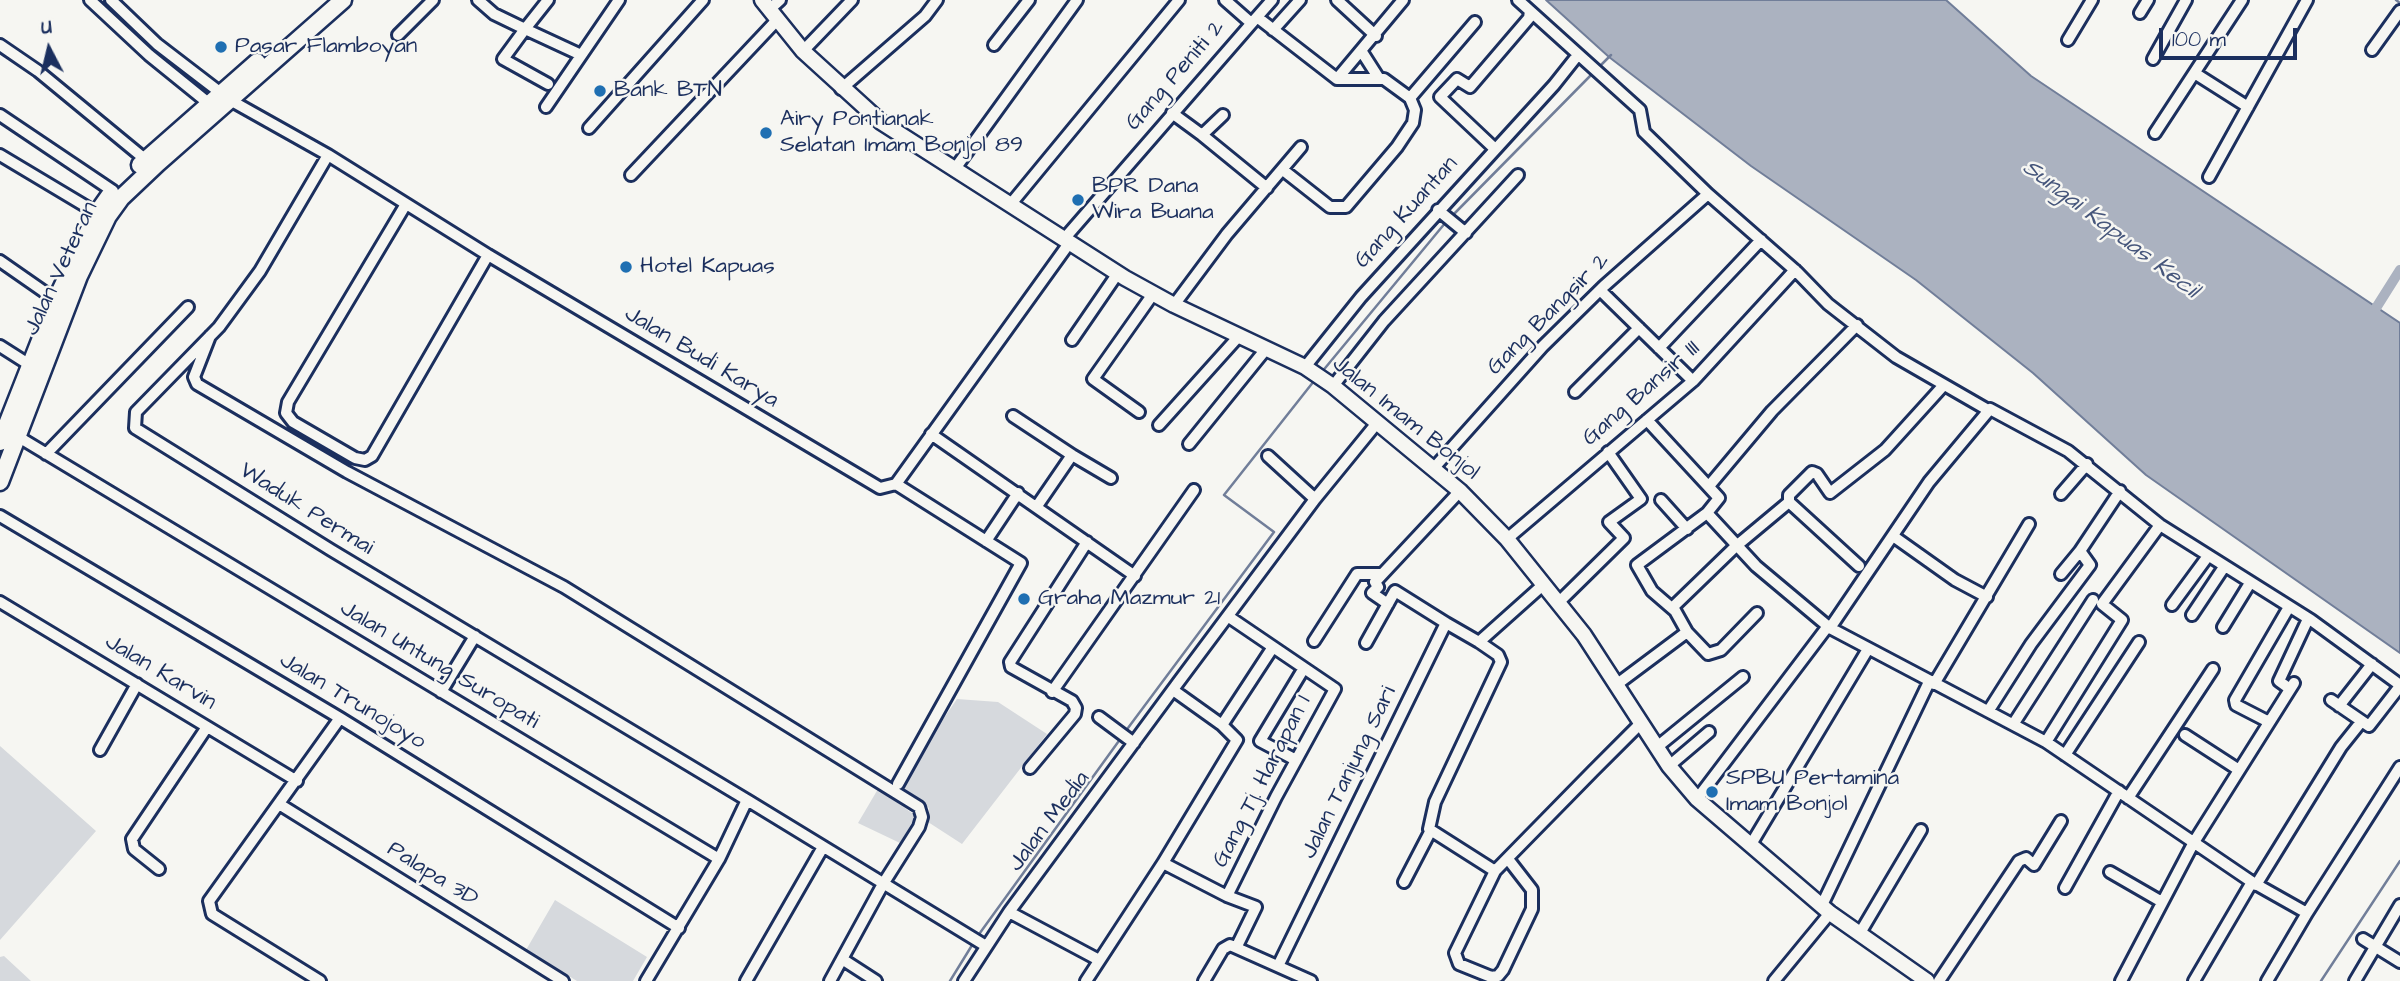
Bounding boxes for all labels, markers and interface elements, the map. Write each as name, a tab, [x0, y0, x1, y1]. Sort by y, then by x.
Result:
north arrow	[14, 14, 84, 84]
text: U	[39, 14, 53, 42]
scale bar	[2162, 14, 2300, 58]
street label: Gang Peniti 2	[1121, 15, 1231, 137]
text: 100 m	[2172, 25, 2226, 54]
place label: Pasar Flamboyan	[235, 33, 417, 61]
marker: Pasar Flamboyan	[213, 39, 229, 55]
place label: Bank BTN	[614, 77, 722, 105]
marker: Bank BTN	[592, 83, 608, 99]
place label: Airy Pontianak Selatan Imam Bonjol 89	[780, 106, 1023, 160]
marker: Airy Pontianak Selatan Imam Bonjol 89	[758, 125, 774, 141]
street label: Gang Kuantan	[1349, 151, 1465, 275]
water label: Sungai Kapuas Kecil	[2016, 154, 2204, 306]
place label: BPR Dana Wira Buana	[1092, 173, 1214, 227]
marker: BPR Dana Wira Buana	[1070, 192, 1086, 208]
street label: Jalan Veteran	[19, 198, 105, 340]
street label: Gang Bangsir 2	[1482, 248, 1616, 382]
place label: Hotel Kapuas	[640, 253, 775, 281]
marker: Hotel Kapuas	[618, 259, 634, 275]
street label: Jalan Budi Karya	[619, 301, 783, 415]
street label: Gang Bansir III	[1577, 335, 1707, 453]
street label: Jalan Imam Bonjol	[1326, 351, 1484, 487]
street label: Waduk Permai	[234, 458, 378, 562]
place label: Graha Mazmur 21	[1038, 585, 1220, 613]
marker: Graha Mazmur 21	[1016, 591, 1032, 607]
street label: Jalan Untung Suropati	[335, 596, 543, 736]
street label: Jalan Karvin	[99, 629, 221, 717]
street label: Jalan Trunojoyo	[274, 648, 430, 756]
street label: Jalan Tanjung Sari	[1296, 682, 1404, 864]
street label: Gang Tj. Harapan 1	[1208, 691, 1318, 873]
place label: SPBU Pertamina Imam Bonjol	[1726, 765, 1899, 819]
street label: Jalan Media	[1003, 766, 1097, 878]
marker: SPBU Pertamina Imam Bonjol	[1704, 784, 1720, 800]
street label: Palapa 3D	[381, 836, 483, 914]

